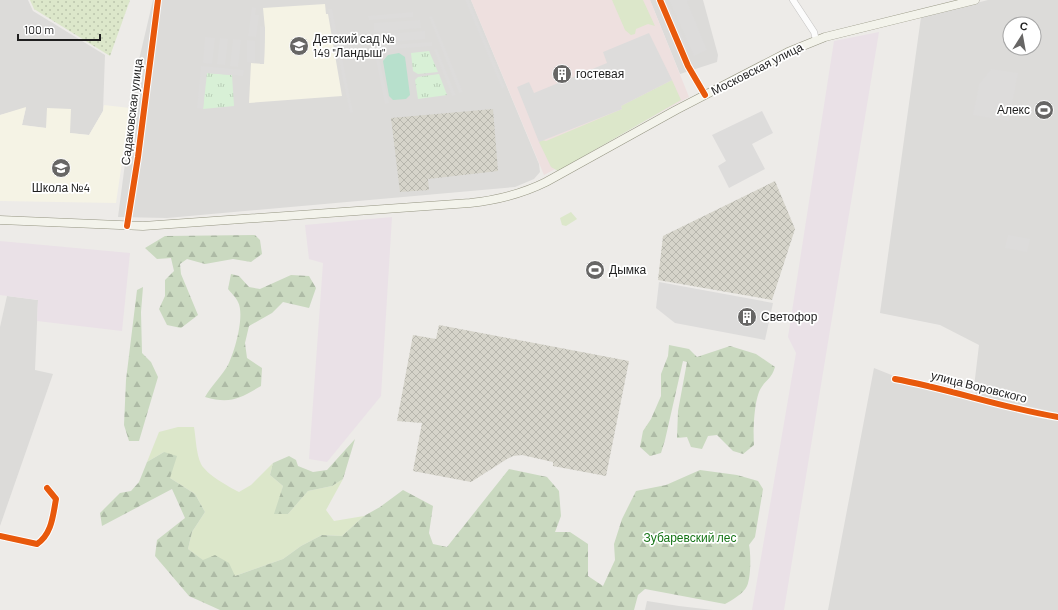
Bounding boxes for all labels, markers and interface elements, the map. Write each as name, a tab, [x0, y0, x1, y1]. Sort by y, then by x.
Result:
scale bar	[18, 16, 100, 42]
north arrow	[1002, 16, 1042, 56]
text: С	[1019, 19, 1029, 33]
text: 100 m	[24, 22, 54, 36]
place label: Детский сад № 149 "Ландыш"	[313, 31, 395, 60]
school or university icon: Детский сад № 149 "Ландыш"	[288, 35, 310, 57]
street label: Московская улица	[708, 39, 806, 98]
street label: Садаковская улица	[118, 57, 146, 166]
building icon: гостевая	[551, 63, 573, 85]
place label: гостевая	[576, 66, 624, 80]
sports icon: Алекс	[1033, 99, 1055, 121]
place label: Алекс	[997, 102, 1030, 116]
school or university icon: Школа №4	[50, 157, 72, 179]
place label: Школа №4	[32, 180, 90, 194]
sports icon: Дымка	[584, 259, 606, 281]
place label: Дымка	[609, 262, 647, 277]
building icon: Светофор	[736, 306, 758, 328]
place label: Светофор	[761, 309, 818, 324]
street label: улица Воровского	[930, 367, 1029, 406]
park label: Зубаревский лес	[644, 530, 736, 545]

